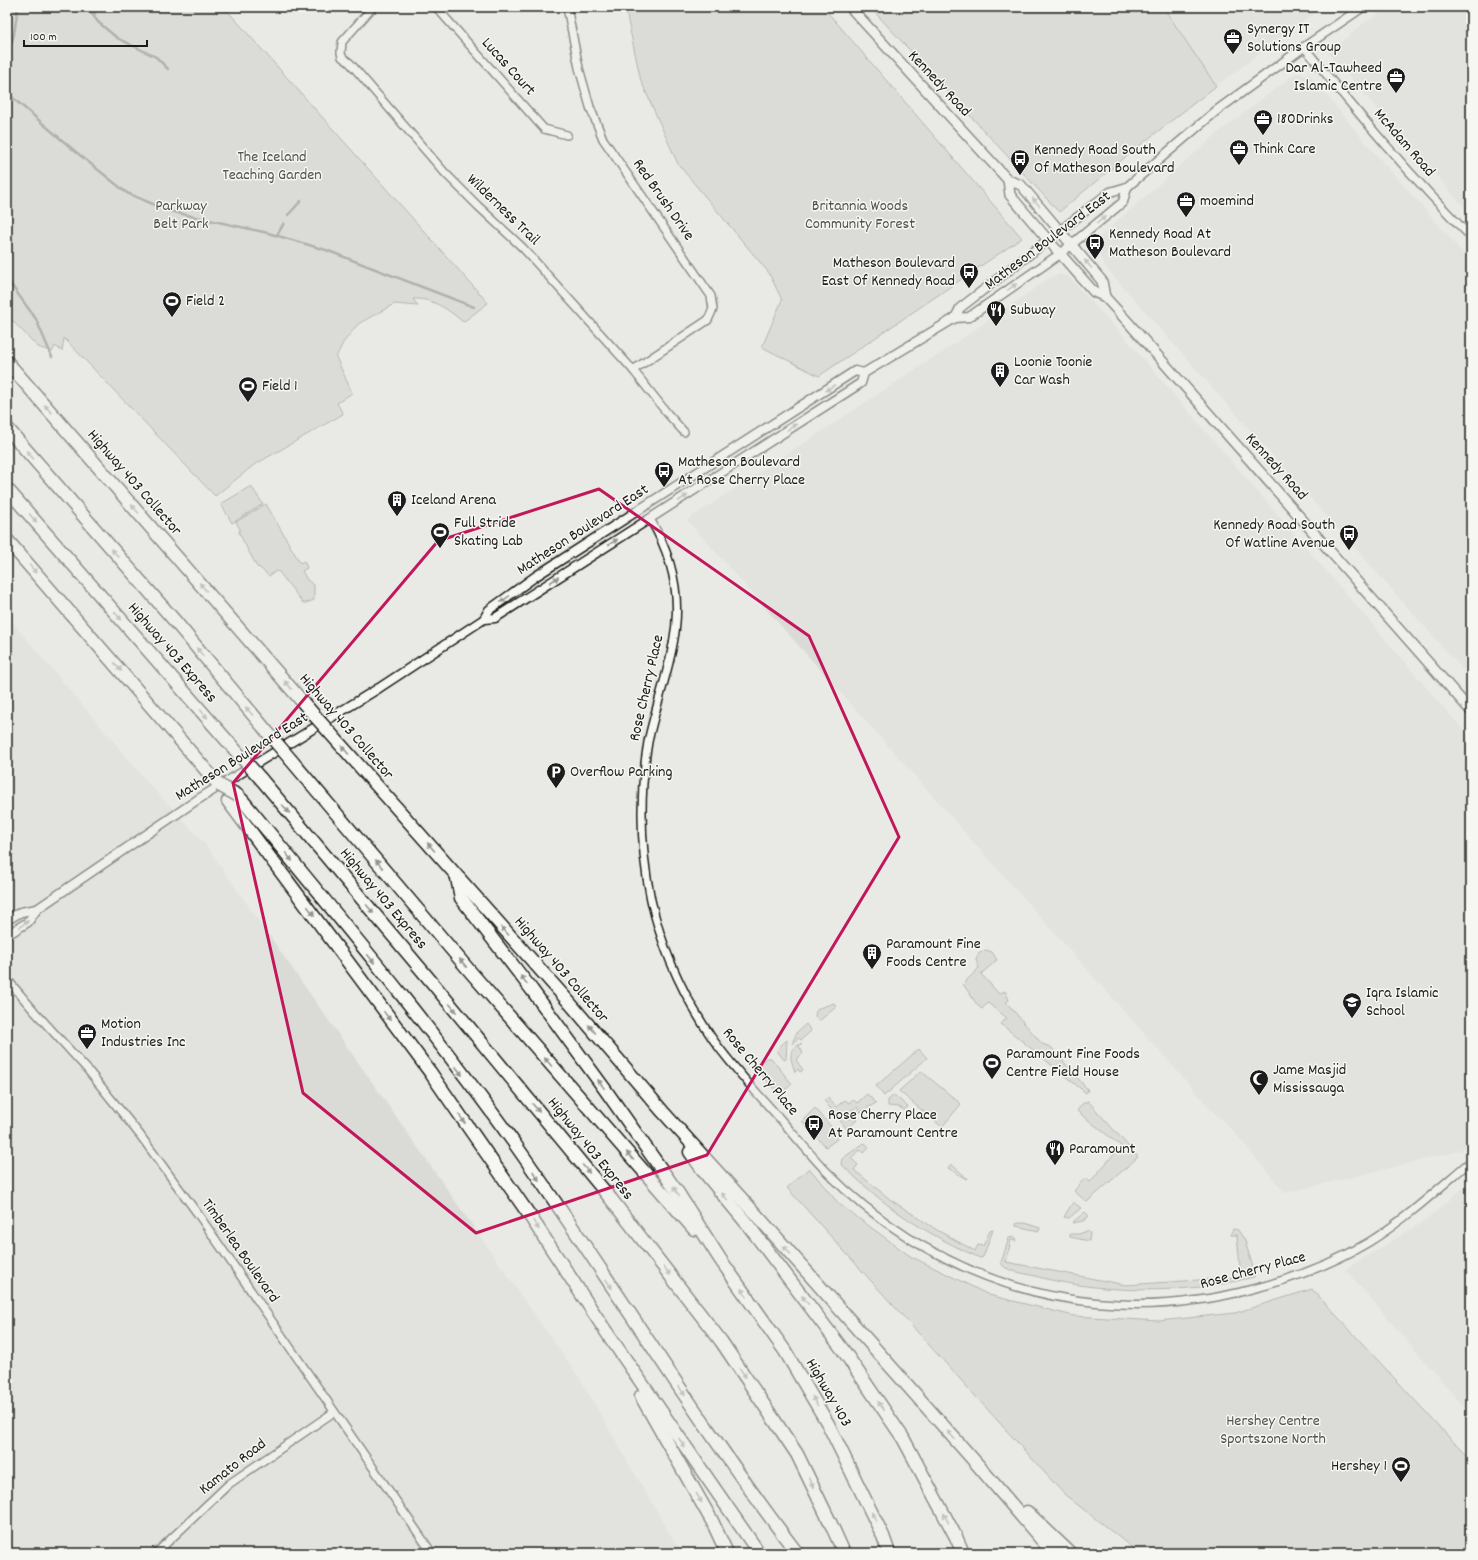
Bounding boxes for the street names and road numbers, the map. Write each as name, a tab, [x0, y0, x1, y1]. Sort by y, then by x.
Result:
street label: Lucas Court	[476, 33, 541, 101]
street label: Kennedy Road	[902, 46, 976, 122]
street label: McAdam Road	[1368, 104, 1440, 182]
street label: Red Brush Drive	[626, 155, 700, 245]
street label: Wilderness Trail	[461, 169, 545, 251]
street label: Matheson Boulevard East	[980, 186, 1116, 296]
street label: Highway 403 Collector	[81, 425, 187, 541]
street label: Kennedy Road	[1239, 428, 1313, 506]
street label: Matheson Boulevard East	[512, 479, 654, 581]
street label: Highway 403 Express	[122, 598, 222, 709]
street label: Rose Cherry Place	[624, 632, 670, 744]
street label: Highway 403 Collector	[293, 669, 399, 785]
street label: Matheson Boulevard East	[171, 707, 313, 807]
street label: Highway 403 Express	[334, 843, 433, 955]
street label: Highway 403 Collector	[508, 912, 614, 1028]
street label: Rose Cherry Place	[716, 1023, 804, 1121]
street label: Highway 403 Express	[541, 1093, 639, 1206]
street label: Timberlea Boulevard	[196, 1194, 284, 1308]
street label: Rose Cherry Place	[1198, 1246, 1308, 1296]
street label: Highway 403	[799, 1354, 857, 1432]
street label: Kamato Road	[194, 1433, 272, 1501]

